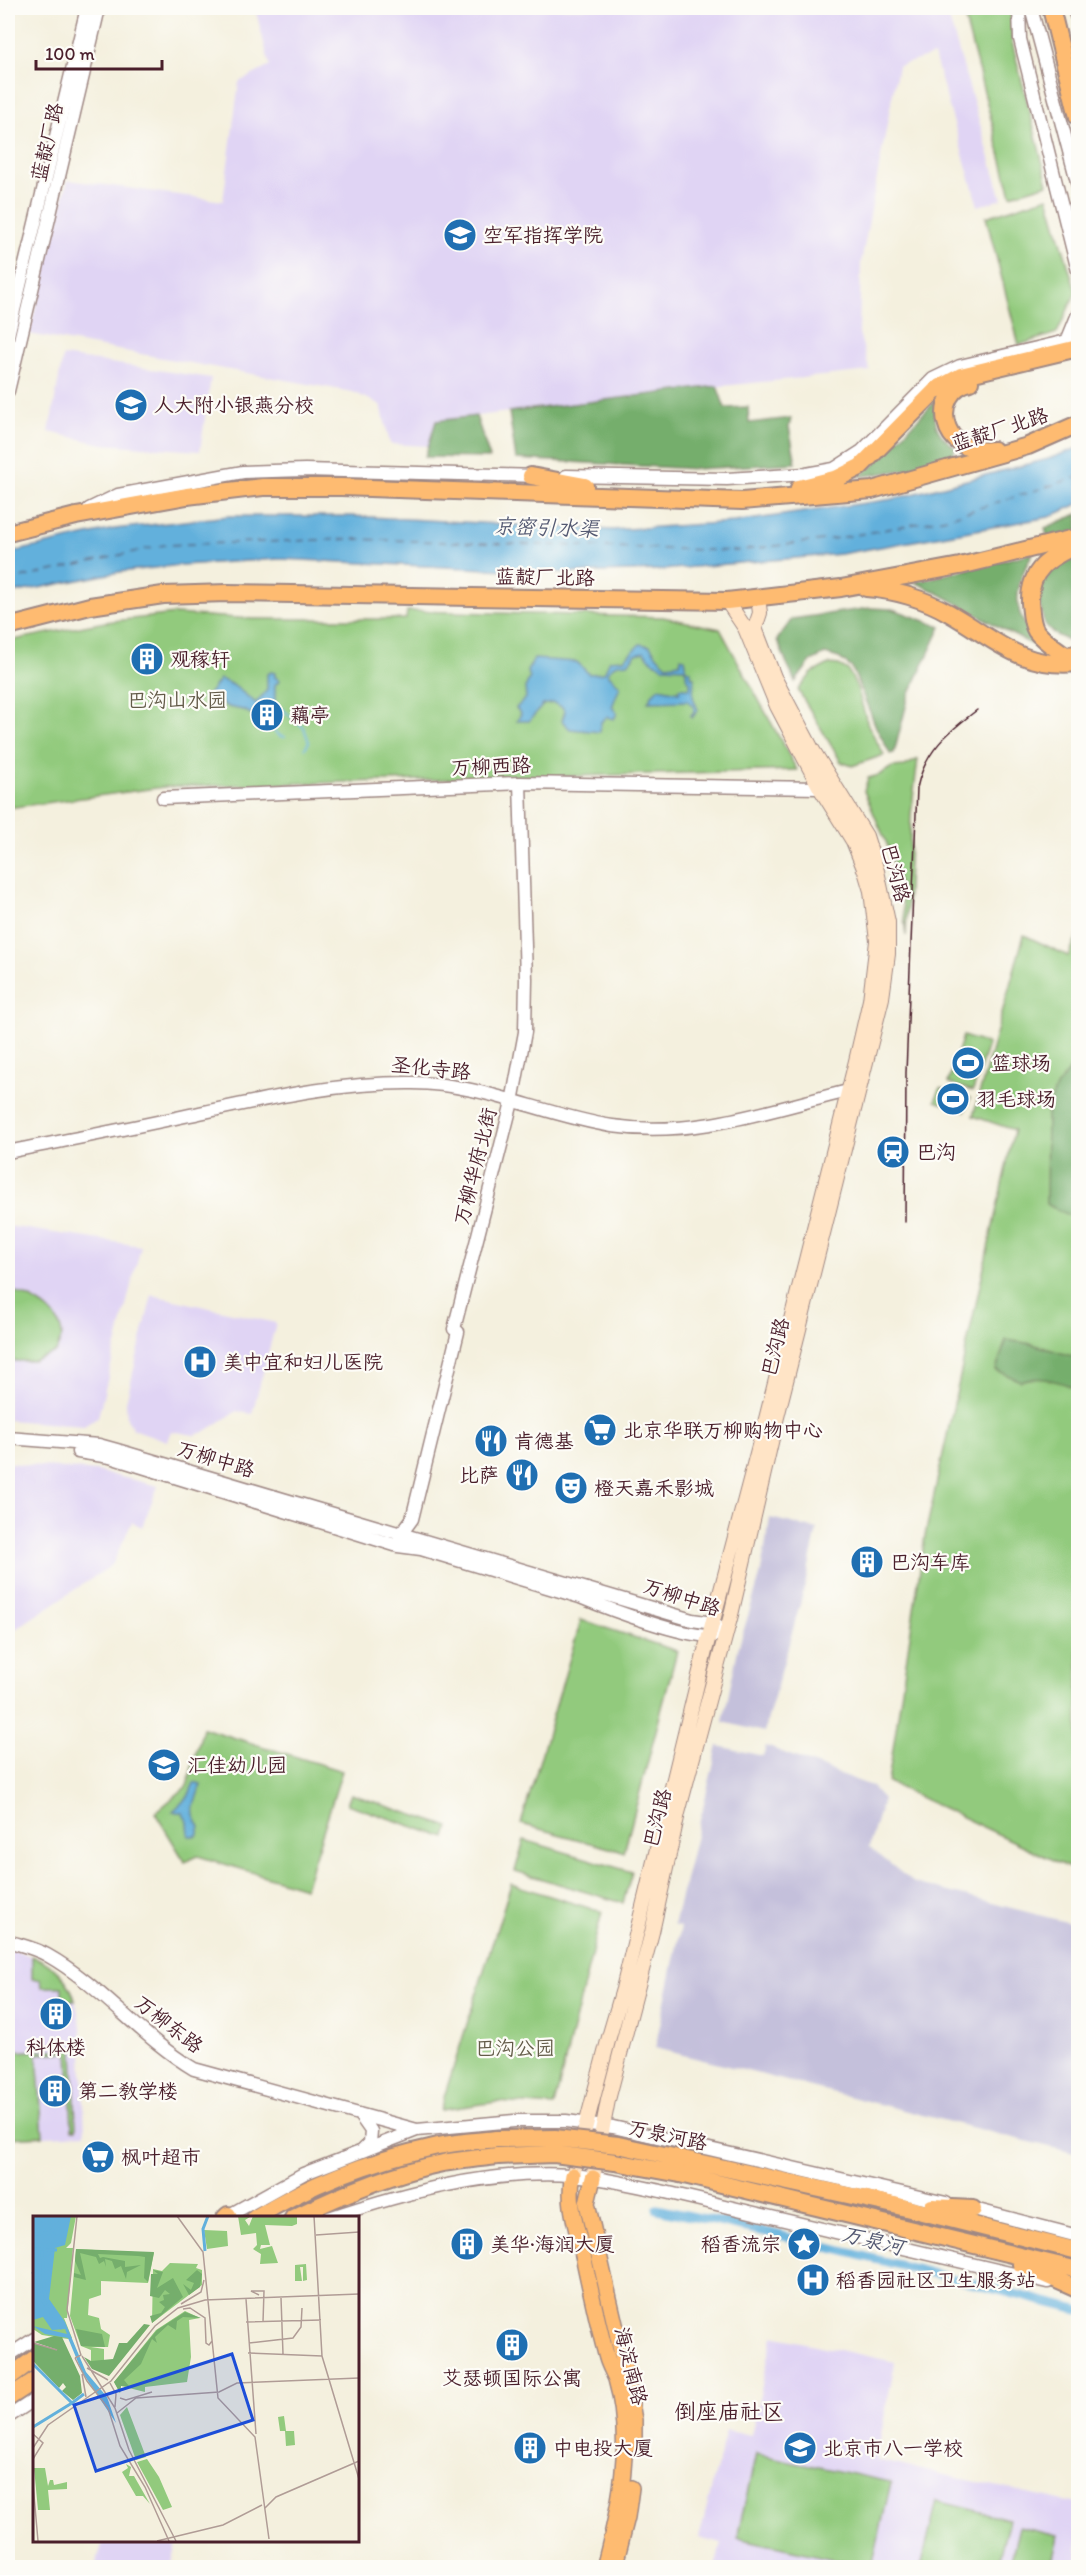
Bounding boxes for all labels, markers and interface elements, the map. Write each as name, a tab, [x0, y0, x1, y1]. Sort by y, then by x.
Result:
scale bar	[36, 33, 162, 71]
text: 100 m	[45, 43, 95, 65]
street label: 蓝靛厂路	[26, 99, 68, 184]
school or university icon: 空军指挥学院	[442, 217, 478, 253]
place label: 空军指挥学院	[483, 223, 603, 247]
school or university icon: 人大附小银燕分校	[113, 387, 149, 423]
place label: 人大附小银燕分校	[154, 393, 314, 417]
street label: 蓝靛厂北路	[949, 402, 1052, 456]
water label: 京密引水渠	[493, 513, 601, 541]
street label: 蓝靛厂北路	[495, 564, 596, 590]
building icon: 观稼轩	[129, 641, 165, 677]
place label: 观稼轩	[170, 647, 230, 671]
park label: 巴沟山水园	[127, 688, 227, 712]
building icon: 藕亭	[249, 697, 285, 733]
place label: 藕亭	[290, 703, 330, 727]
street label: 万柳西路	[451, 753, 532, 779]
street label: 巴沟路	[877, 841, 916, 906]
sports icon: 篮球场	[950, 1045, 986, 1081]
place label: 篮球场	[991, 1051, 1051, 1075]
street label: 圣化寺路	[390, 1052, 473, 1084]
sports icon: 羽毛球场	[935, 1081, 971, 1117]
place label: 羽毛球场	[976, 1087, 1056, 1111]
street label: 万柳华府北街	[449, 1105, 501, 1227]
station icon: 巴沟	[875, 1134, 911, 1170]
place label: 巴沟	[916, 1140, 956, 1164]
street label: 巴沟路	[756, 1314, 794, 1379]
hospital icon: 美中宜和妇儿医院	[182, 1344, 218, 1380]
place label: 美中宜和妇儿医院	[223, 1350, 383, 1374]
supermarket icon: 北京华联万柳购物中心	[582, 1412, 618, 1448]
place label: 北京华联万柳购物中心	[623, 1418, 823, 1442]
restaurant icon: 肯德基	[473, 1423, 509, 1459]
place label: 肯德基	[514, 1429, 574, 1453]
street label: 万柳中路	[174, 1436, 259, 1482]
restaurant icon: 比萨	[504, 1457, 540, 1493]
place label: 比萨	[459, 1463, 499, 1487]
theatre icon: 橙天嘉禾影城	[553, 1470, 589, 1506]
place label: 橙天嘉禾影城	[594, 1476, 714, 1500]
building icon: 巴沟车库	[849, 1544, 885, 1580]
place label: 巴沟车库	[890, 1550, 970, 1574]
street label: 万柳中路	[640, 1573, 725, 1621]
school or university icon: 汇佳幼儿园	[146, 1747, 182, 1783]
place label: 汇佳幼儿园	[187, 1753, 287, 1777]
street label: 巴沟路	[638, 1785, 676, 1850]
street label: 万柳东路	[130, 1990, 209, 2059]
building icon: 科体楼	[38, 1996, 74, 2032]
place label: 科体楼	[26, 2035, 86, 2059]
park label: 巴沟公园	[475, 2036, 555, 2060]
building icon: 第二教学楼	[37, 2073, 73, 2109]
place label: 第二教学楼	[78, 2079, 178, 2103]
street label: 万泉河路	[626, 2115, 711, 2155]
supermarket icon: 枫叶超市	[80, 2139, 116, 2175]
place label: 枫叶超市	[121, 2145, 201, 2169]
inset map	[33, 2216, 358, 2542]
water label: 万泉河	[839, 2220, 909, 2260]
building icon: 美华·海润大厦	[449, 2226, 485, 2262]
place icon: 稻香流宗	[786, 2226, 822, 2262]
place label: 美华·海润大厦	[490, 2232, 615, 2256]
place label: 稻香流宗	[701, 2232, 781, 2256]
hospital icon: 稻香园社区卫生服务站	[795, 2262, 831, 2298]
place label: 稻香园社区卫生服务站	[836, 2268, 1036, 2292]
street label: 海淀南路	[610, 2324, 653, 2409]
building icon: 艾瑟顿国际公寓	[494, 2327, 530, 2363]
place label: 艾瑟顿国际公寓	[442, 2366, 582, 2390]
district label: 倒座庙社区	[674, 2398, 784, 2425]
building icon: 中电投大厦	[512, 2430, 548, 2466]
school or university icon: 北京市八一学校	[782, 2430, 818, 2466]
place label: 中电投大厦	[553, 2436, 653, 2460]
place label: 北京市八一学校	[823, 2436, 963, 2460]

